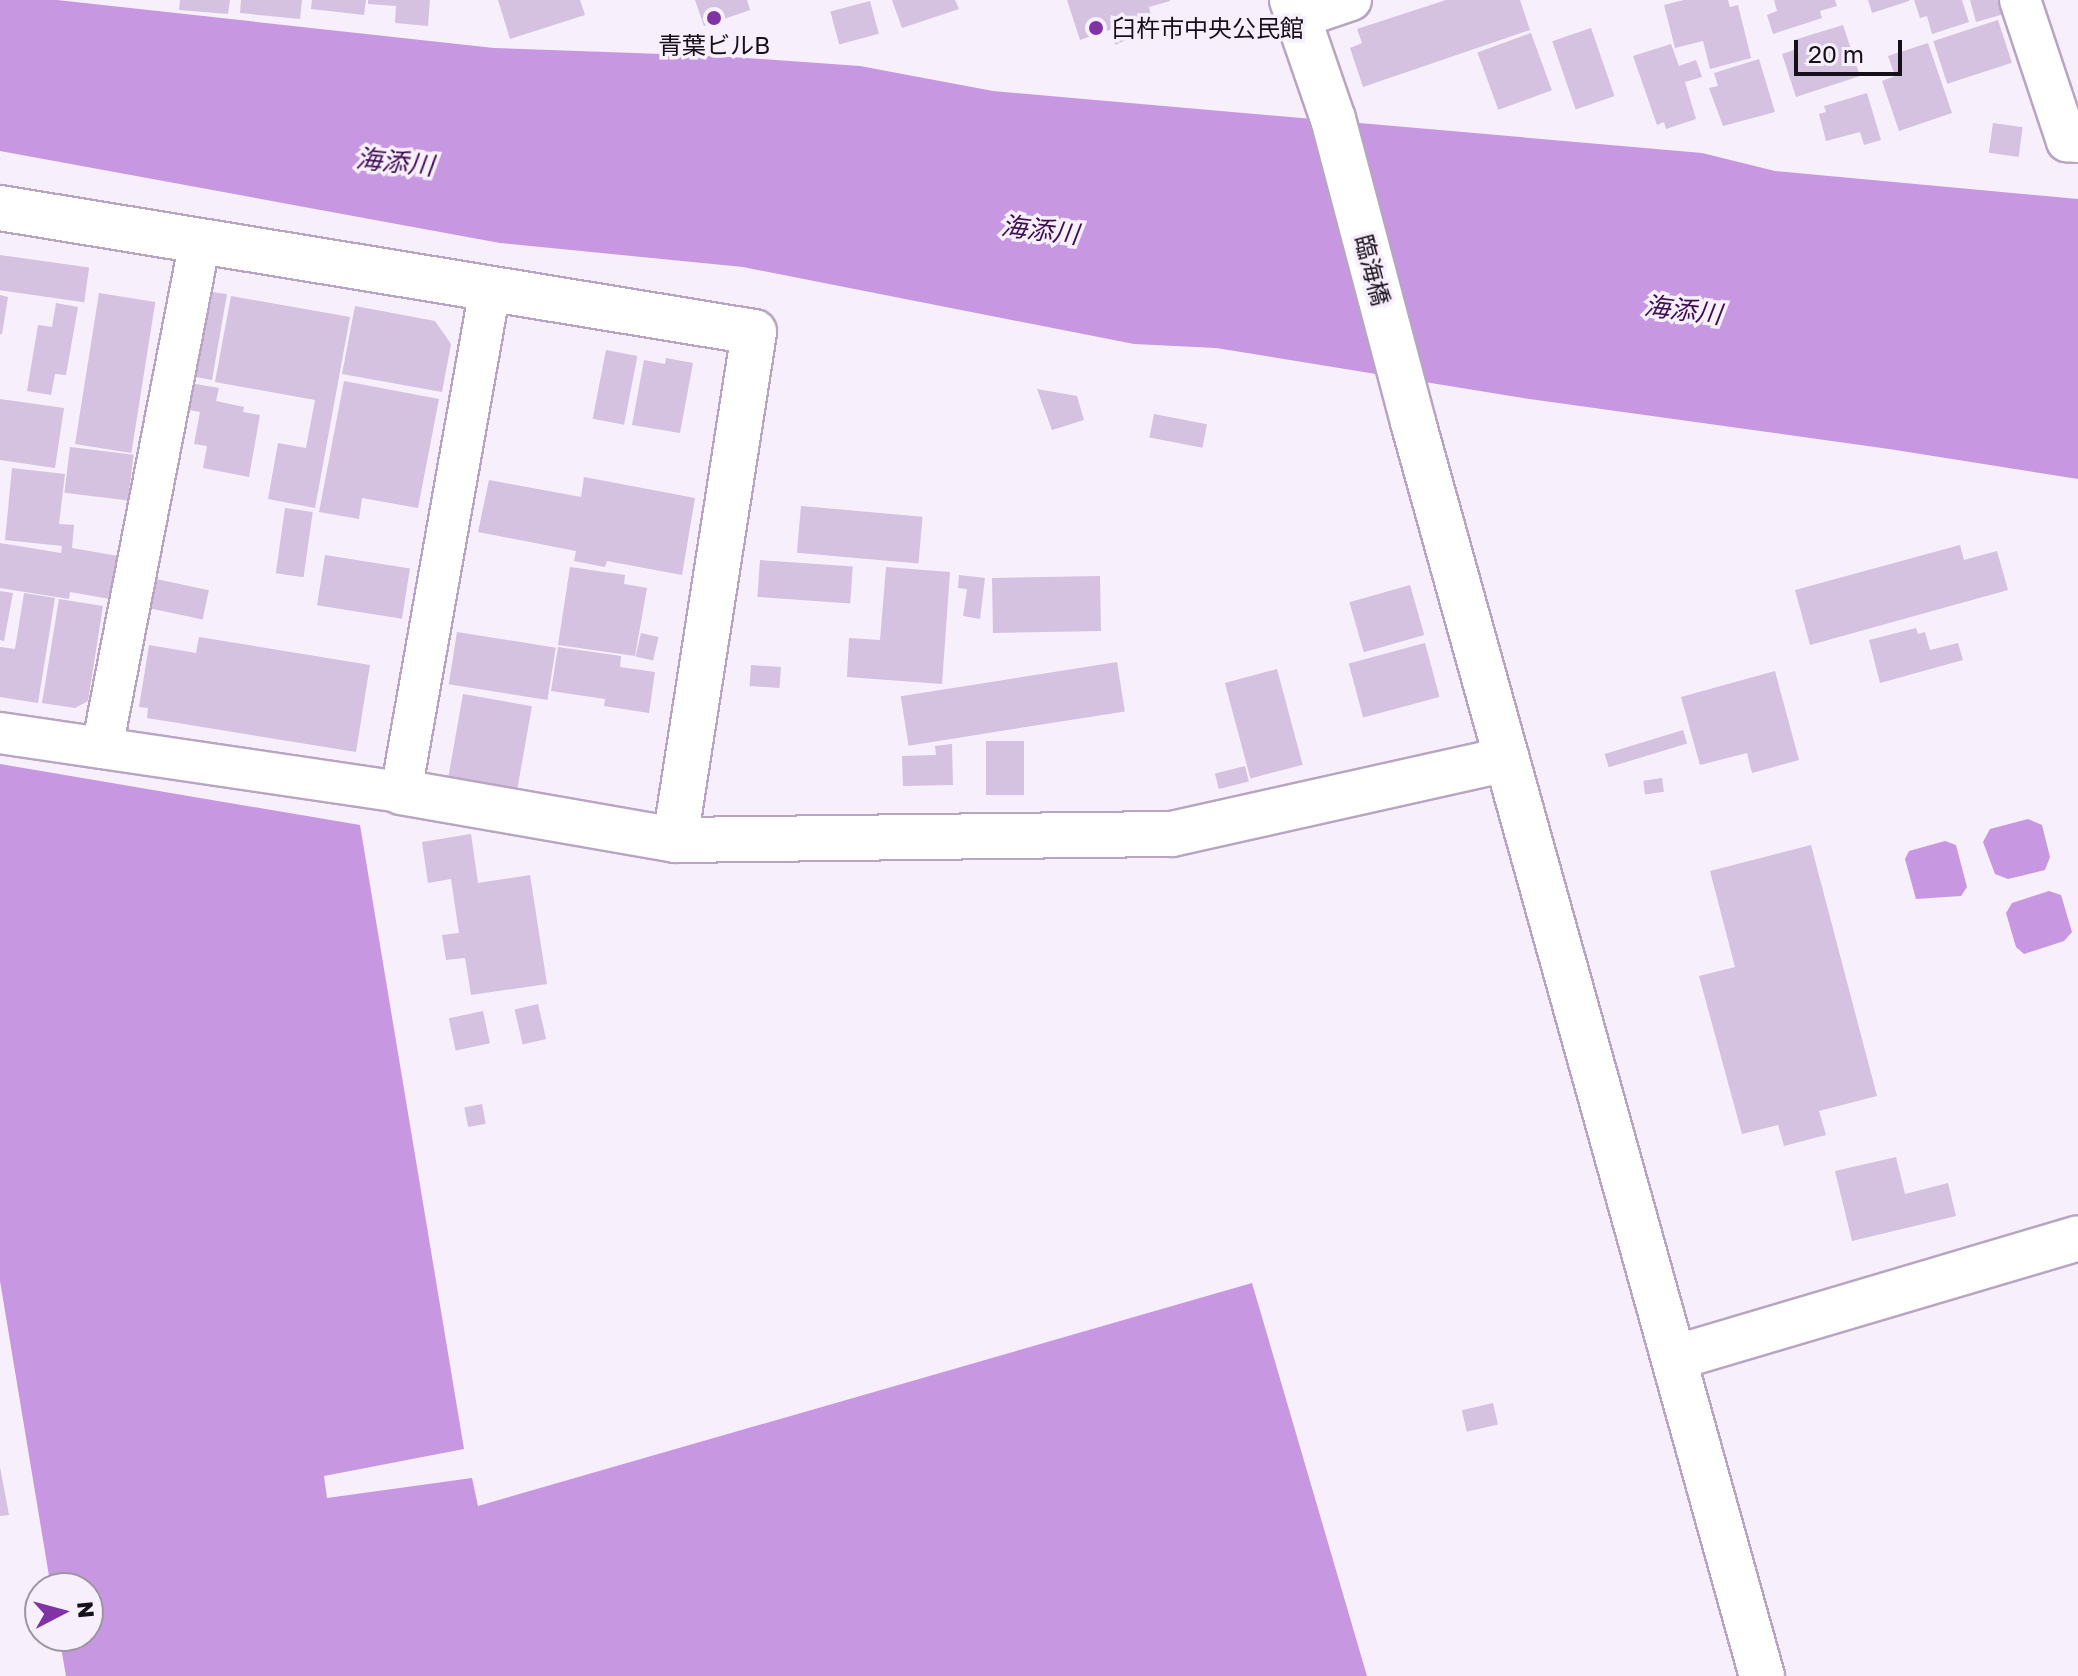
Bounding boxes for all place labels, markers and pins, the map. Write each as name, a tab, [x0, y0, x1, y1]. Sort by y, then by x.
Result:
marker: 青葉ビルB	[705, 9, 723, 27]
place label: 臼杵市中央公民館	[1112, 14, 1304, 42]
marker: 臼杵市中央公民館	[1087, 19, 1105, 37]
place label: 青葉ビルB	[658, 31, 770, 59]

